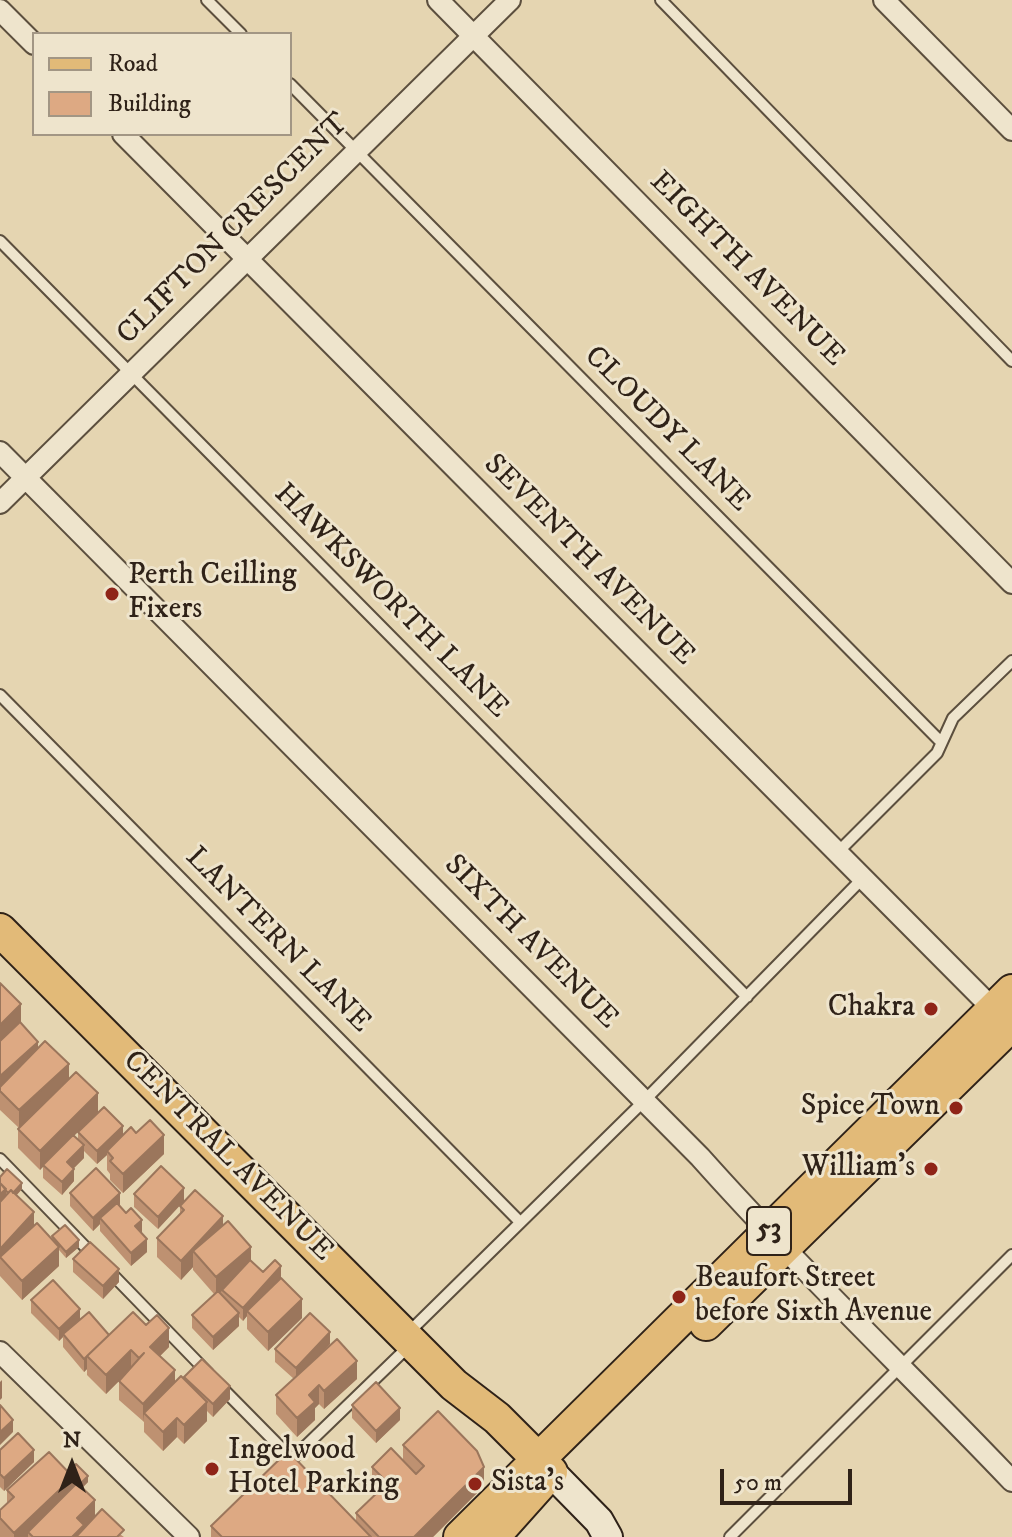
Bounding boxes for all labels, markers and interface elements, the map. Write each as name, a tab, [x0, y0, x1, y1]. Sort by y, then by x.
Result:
legend	[32, 32, 292, 136]
text: Road	[108, 49, 158, 79]
text: Building	[108, 89, 191, 119]
street label: CLIFTON CRESCENT	[111, 107, 357, 353]
street label: EIGHTH AVENUE	[641, 165, 851, 375]
street label: CLOUDY LANE	[576, 340, 756, 520]
street label: SEVENTH AVENUE	[475, 448, 701, 674]
street label: HAWKSWORTH LANE	[265, 477, 515, 727]
place label: Perth Ceilling Fixers	[128, 559, 297, 630]
marker: Perth Ceilling Fixers	[103, 585, 121, 603]
street label: LANTERN LANE	[177, 841, 377, 1041]
street label: SIXTH AVENUE	[435, 848, 625, 1038]
place label: Chakra	[828, 991, 915, 1027]
marker: Chakra	[922, 1000, 940, 1018]
street label: CENTRAL AVENUE	[114, 1044, 340, 1270]
place label: Spice Town	[801, 1090, 940, 1126]
marker: Spice Town	[947, 1099, 965, 1117]
place label: William's	[802, 1151, 915, 1187]
marker: William's	[922, 1160, 940, 1178]
road number: 53	[747, 1207, 791, 1255]
place label: Beaufort Street before Sixth Avenue	[695, 1262, 932, 1332]
marker: Beaufort Street before Sixth Avenue	[670, 1288, 688, 1306]
north arrow	[32, 1425, 112, 1505]
text: N	[63, 1427, 81, 1454]
place label: Ingelwood Hotel Parking	[228, 1434, 399, 1504]
scale bar	[724, 1453, 856, 1503]
marker: Ingelwood Hotel Parking	[203, 1460, 221, 1478]
place label: Sista's	[491, 1466, 564, 1502]
text: 50 m	[734, 1468, 782, 1498]
marker: Sista's	[466, 1475, 484, 1493]

